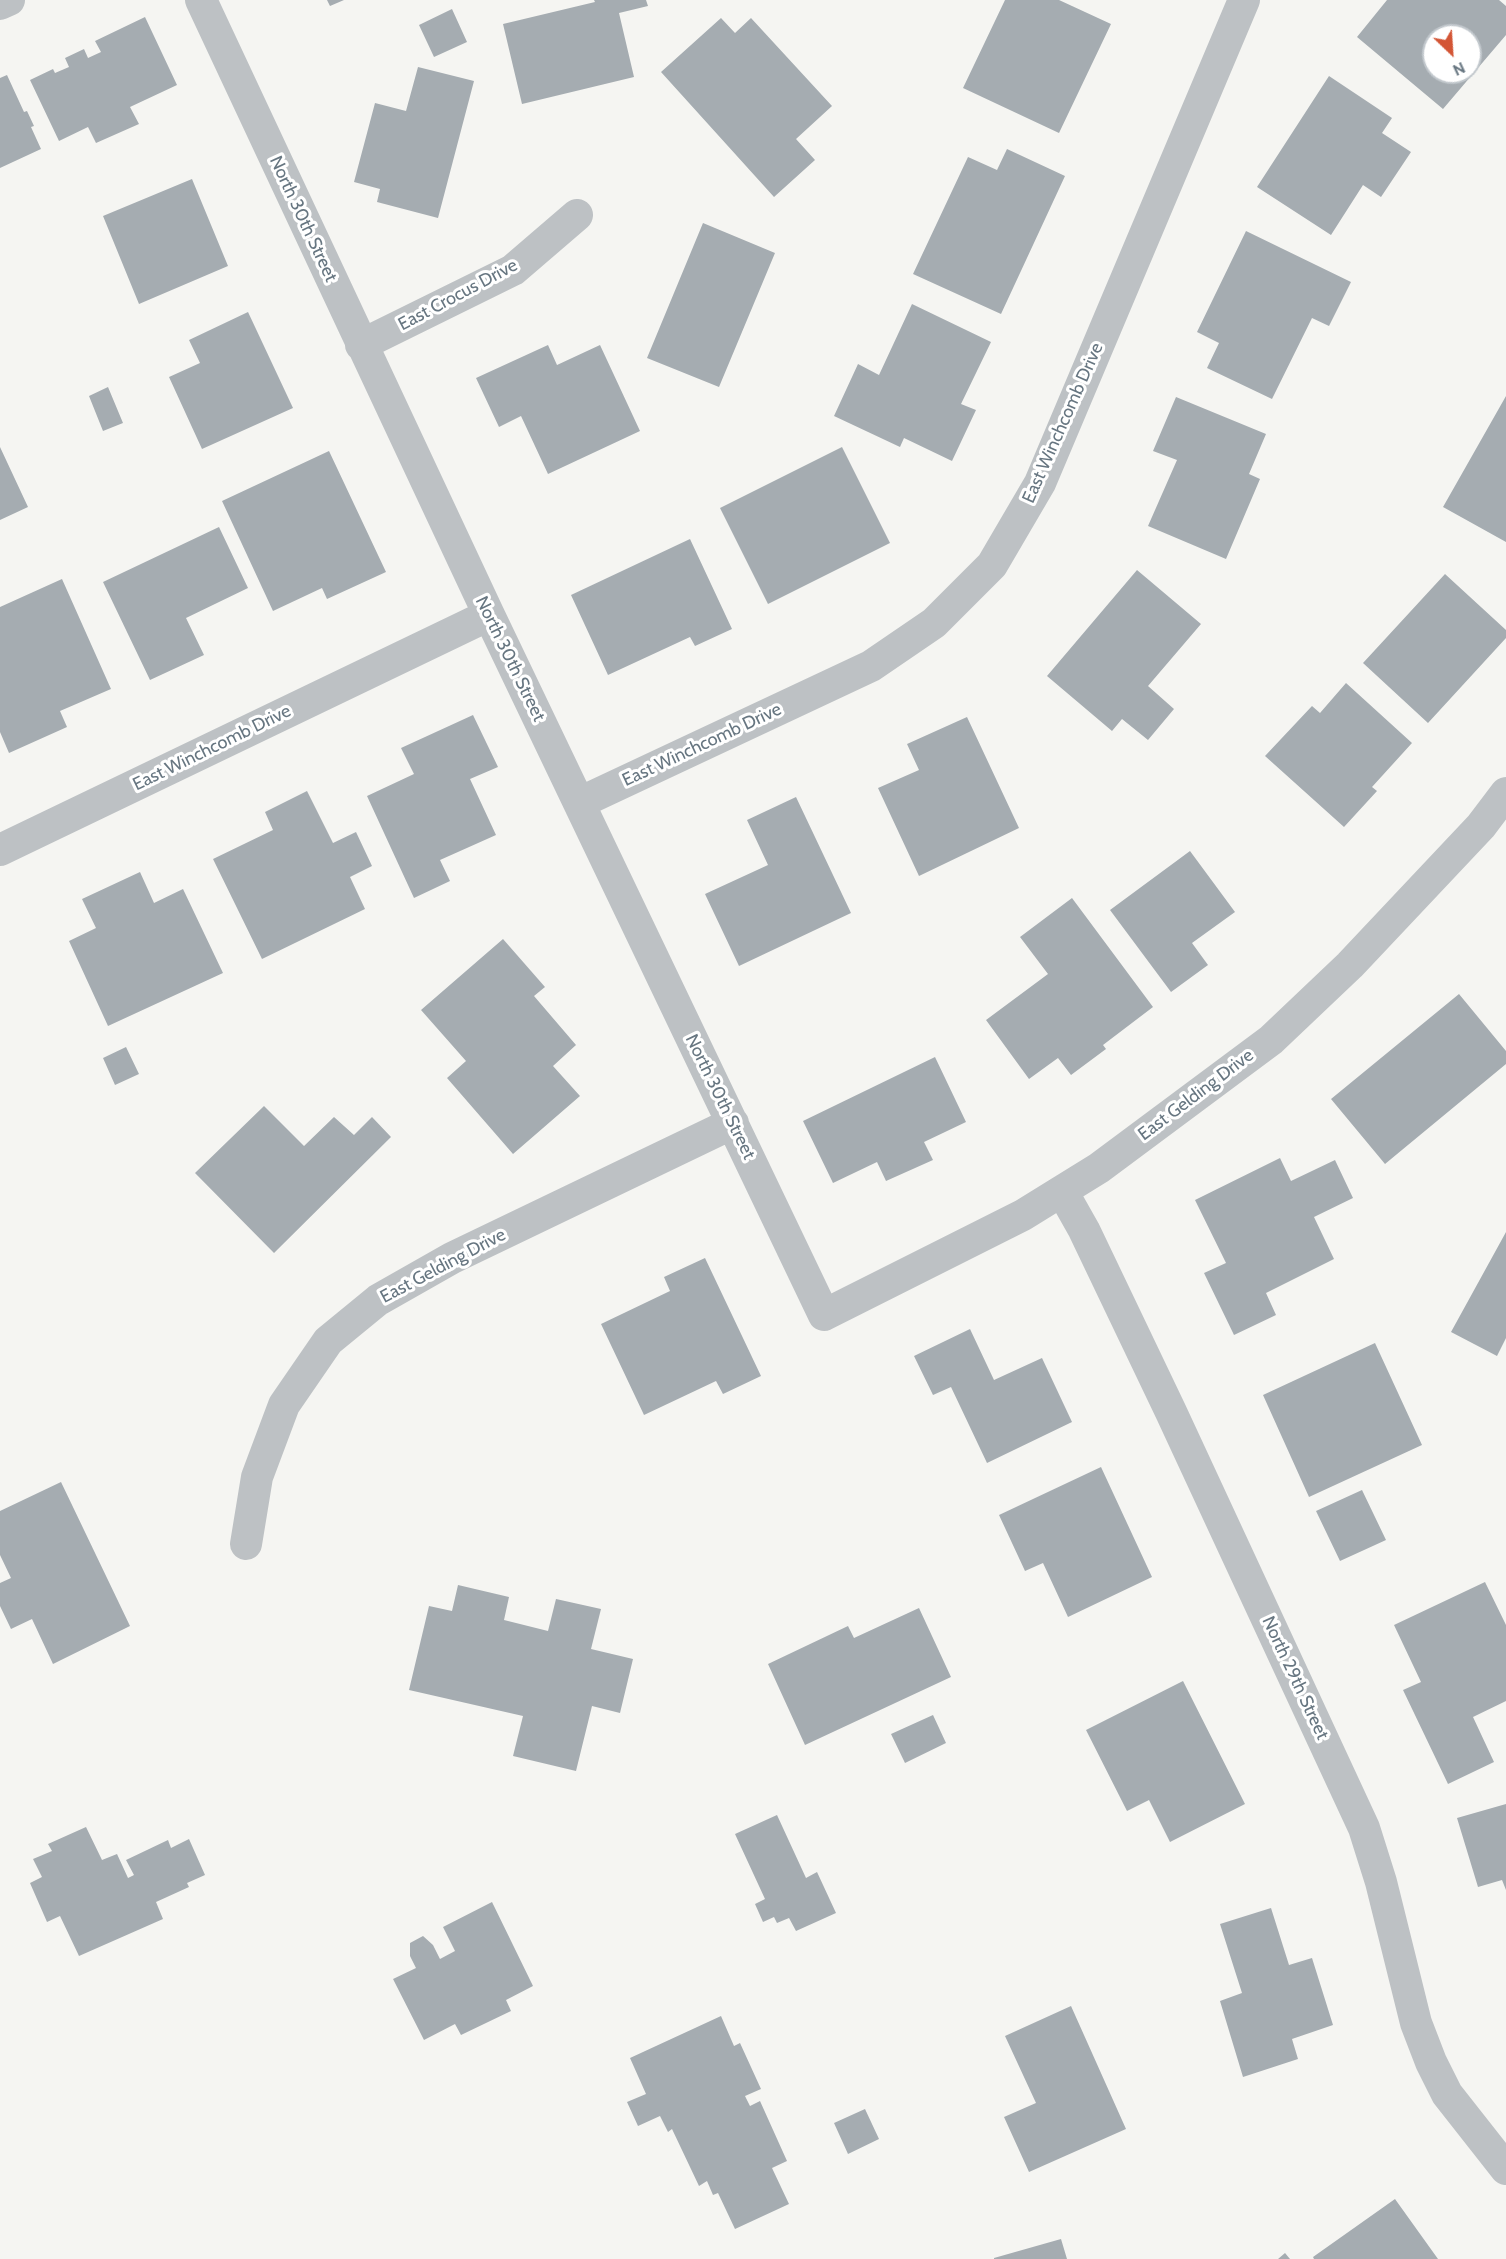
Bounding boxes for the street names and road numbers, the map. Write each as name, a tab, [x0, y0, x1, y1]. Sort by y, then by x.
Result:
street label: North 30th Street	[264, 153, 342, 285]
street label: East Crocus Drive	[395, 254, 521, 336]
street label: East Winchcomb Drive	[1018, 340, 1108, 506]
street label: North 30th Street	[470, 593, 550, 725]
street label: East Winchcomb Drive	[619, 699, 785, 791]
street label: East Winchcomb Drive	[129, 700, 295, 796]
street label: North 30th Street	[680, 1031, 760, 1163]
street label: East Gelding Drive	[1134, 1045, 1258, 1145]
street label: East Gelding Drive	[377, 1224, 509, 1308]
street label: North 29th Street	[1257, 1613, 1333, 1743]

